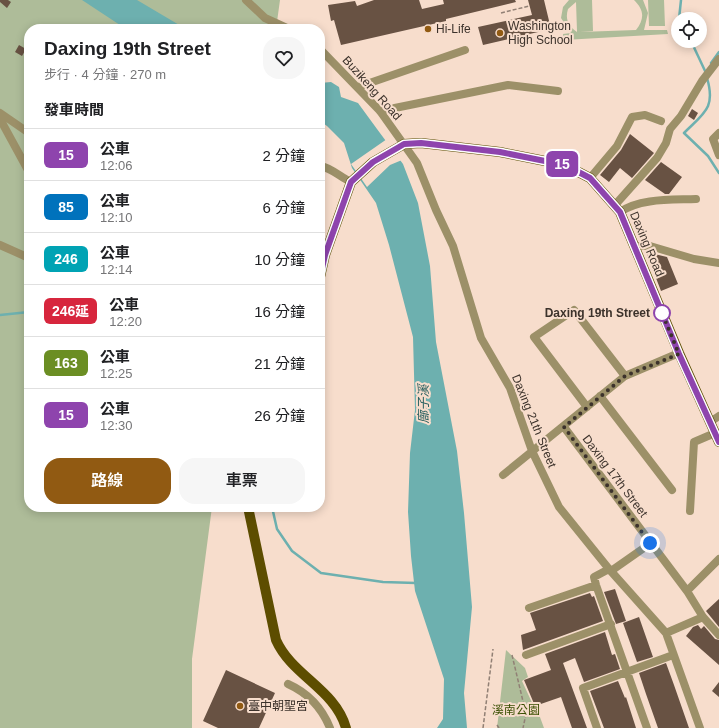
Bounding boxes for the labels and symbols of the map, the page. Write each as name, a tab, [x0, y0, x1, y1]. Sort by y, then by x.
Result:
place label: Washington High School	[508, 19, 573, 47]
place label: Hi-Life	[436, 22, 471, 36]
marker: Hi-Life	[423, 24, 433, 34]
marker: Washington High School	[495, 28, 505, 38]
street label: Buzikeng Road	[340, 53, 404, 123]
line badge: 15	[544, 151, 580, 177]
street label: Daxing Road	[627, 209, 667, 279]
marker: Daxing 19th Street	[653, 304, 671, 322]
place label: Daxing 19th Street	[545, 306, 650, 320]
street label: Daxing 21th Street	[509, 372, 559, 470]
water label: 廍子溪	[416, 383, 431, 424]
street label: Daxing 17th Street	[579, 432, 651, 520]
your location	[640, 533, 660, 553]
place label: 臺中朝聖宮	[248, 699, 308, 713]
marker: 臺中朝聖宮	[235, 701, 245, 711]
park label: 溪南公園	[492, 703, 540, 717]

